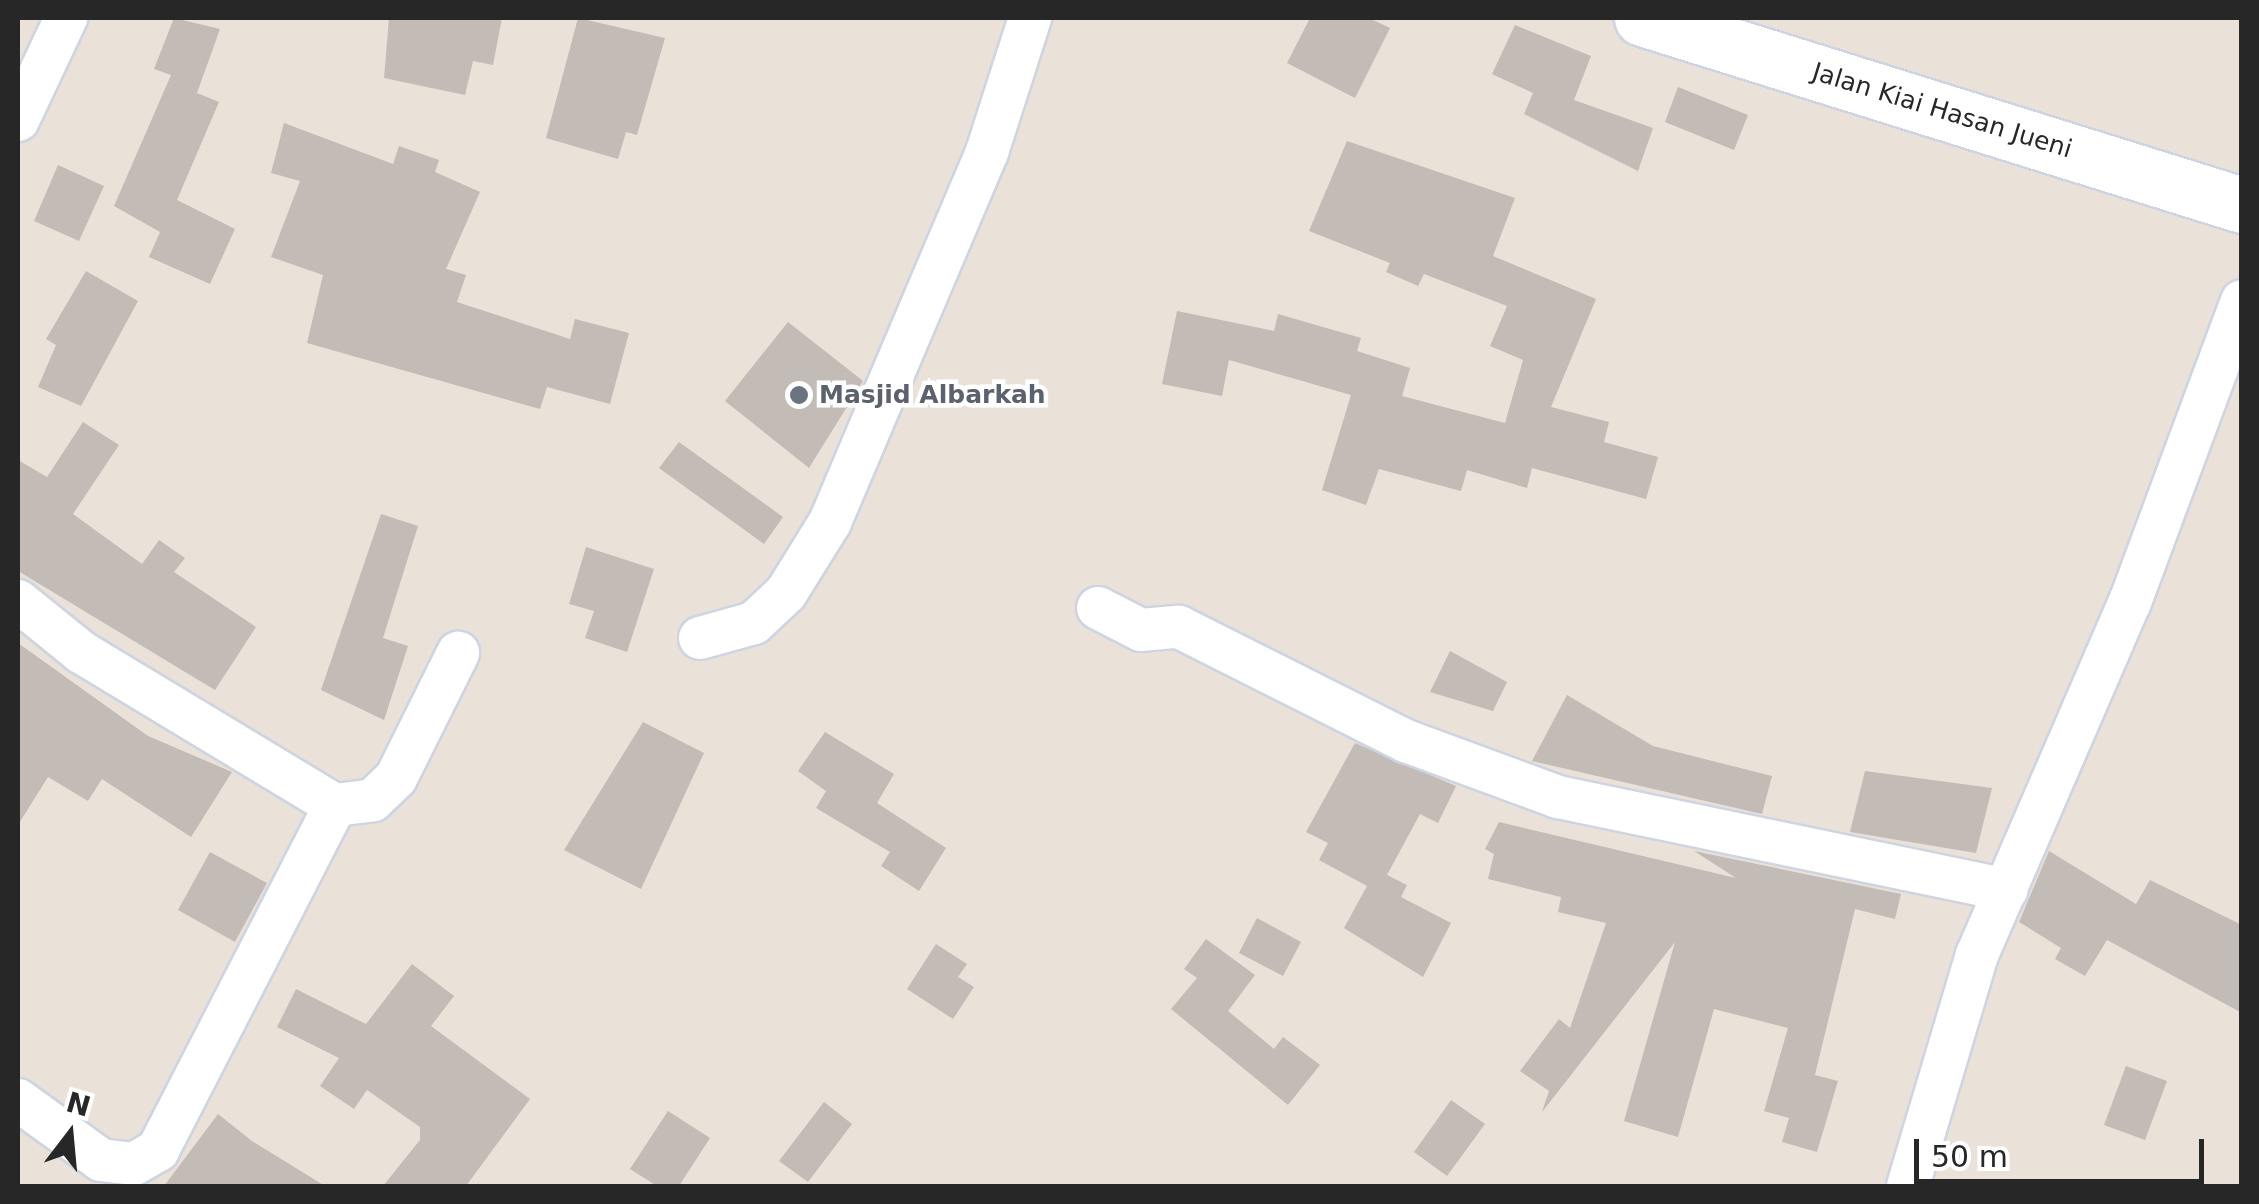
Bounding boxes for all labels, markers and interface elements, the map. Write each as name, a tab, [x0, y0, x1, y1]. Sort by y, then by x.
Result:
street label: Jalan Kiai Hasan Jueni	[1809, 57, 2075, 165]
place label: Masjid Albarkah	[819, 380, 1046, 410]
marker: Masjid Albarkah	[788, 384, 810, 406]
north arrow	[20, 1084, 120, 1184]
text: N	[63, 1086, 94, 1124]
scale bar	[1919, 1119, 2209, 1181]
text: 50 m	[1931, 1139, 2008, 1174]

